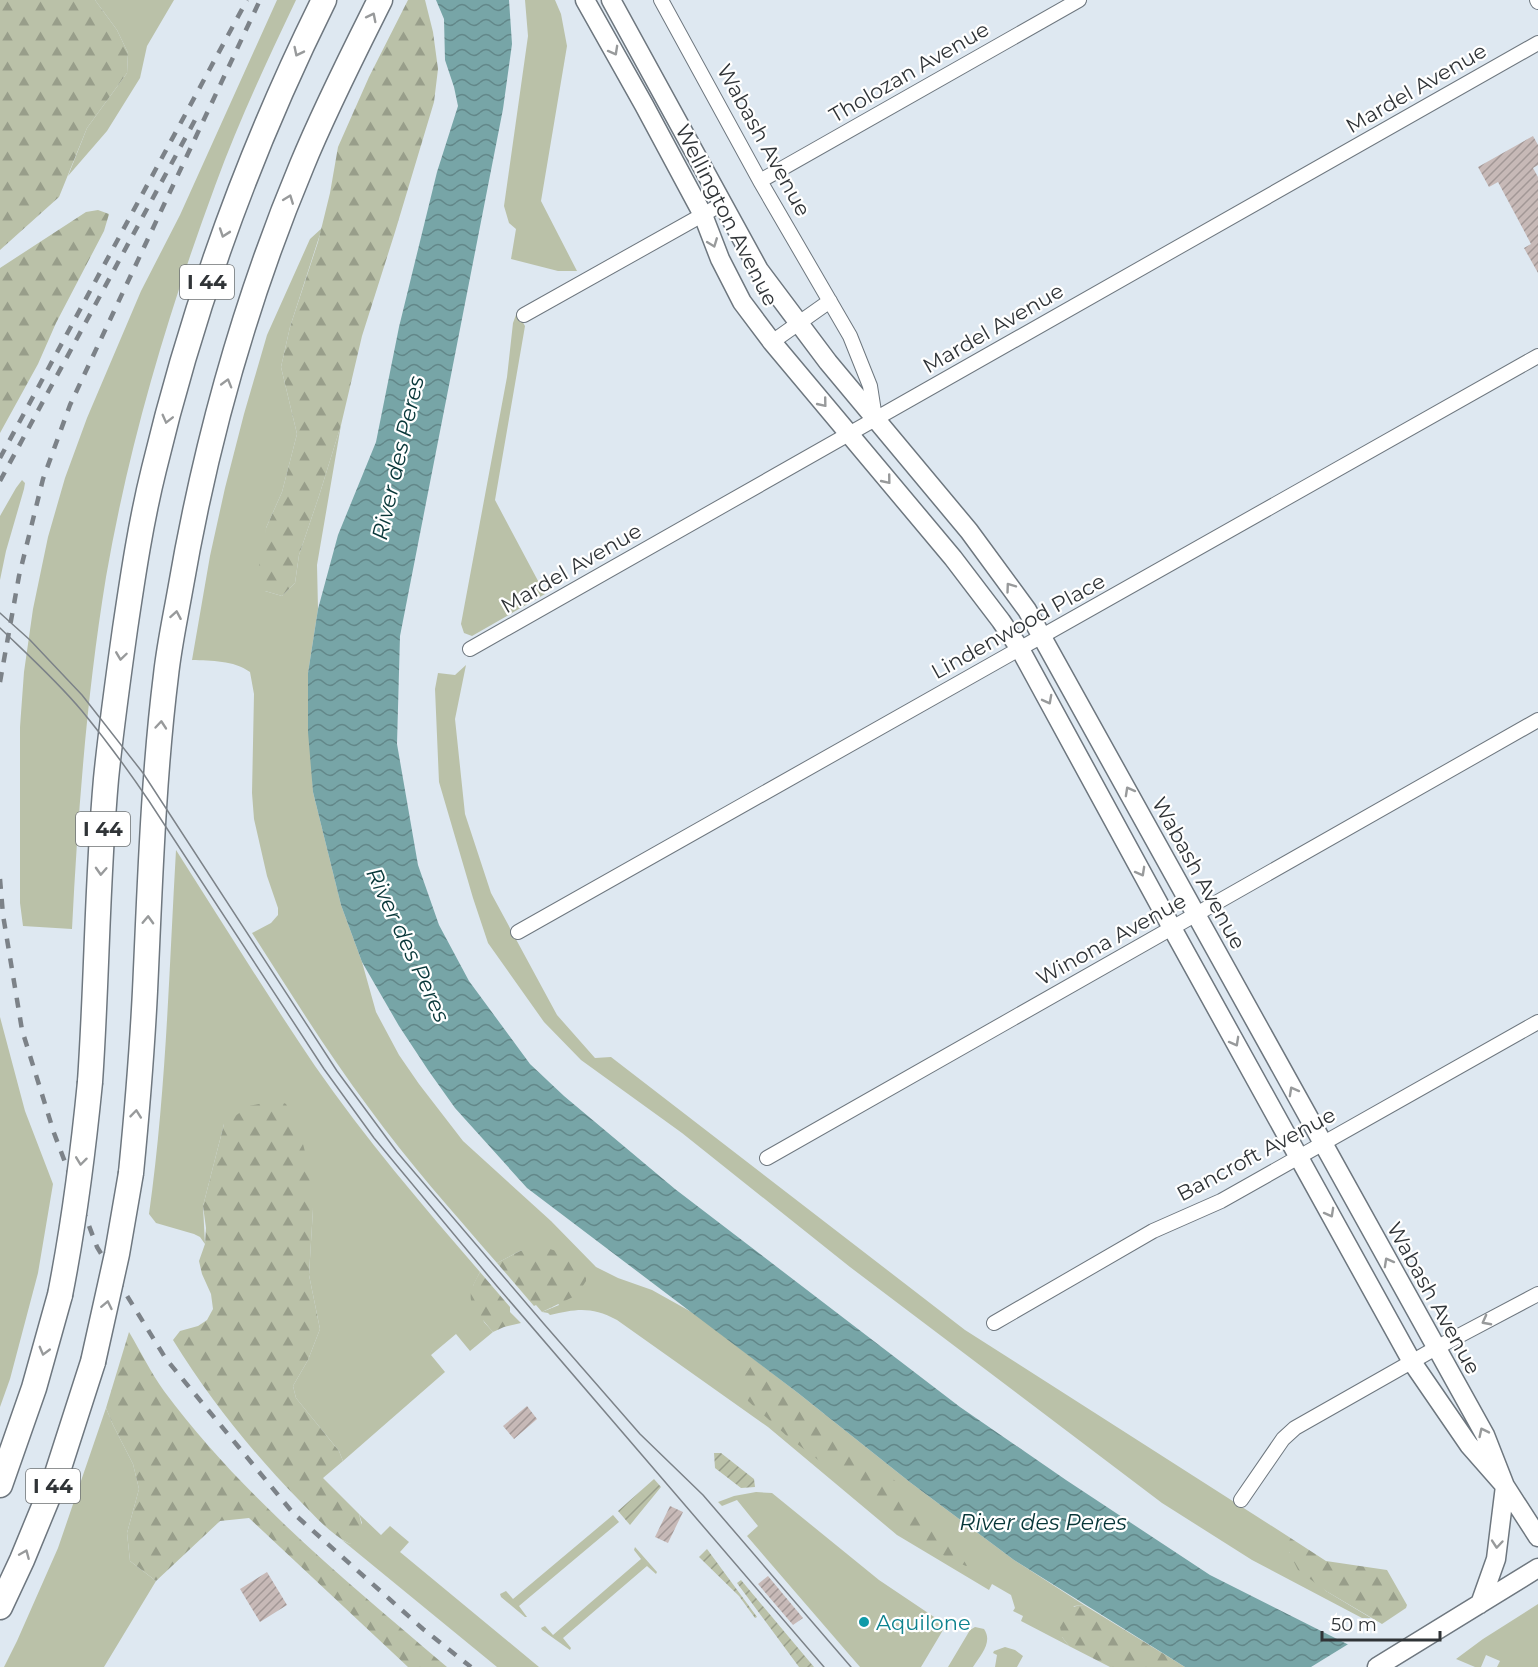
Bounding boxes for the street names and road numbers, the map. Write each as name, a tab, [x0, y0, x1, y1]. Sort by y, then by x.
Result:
street label: Tholozan Avenue	[825, 16, 993, 128]
street label: Mardel Avenue	[1341, 38, 1491, 138]
street label: Wabash Avenue	[712, 59, 816, 221]
street label: Wellington Avenue	[670, 120, 784, 310]
road number: I 44	[180, 265, 234, 299]
street label: Mardel Avenue	[918, 278, 1068, 378]
street label: Mardel Avenue	[496, 518, 646, 618]
street label: Lindenwood Place	[927, 568, 1109, 684]
street label: Wabash Avenue	[1147, 792, 1251, 954]
road number: I 44	[76, 812, 130, 846]
street label: Winona Avenue	[1032, 888, 1190, 990]
street label: Bancroft Avenue	[1172, 1102, 1340, 1206]
street label: Wabash Avenue	[1382, 1217, 1486, 1379]
road number: I 44	[26, 1469, 80, 1503]

